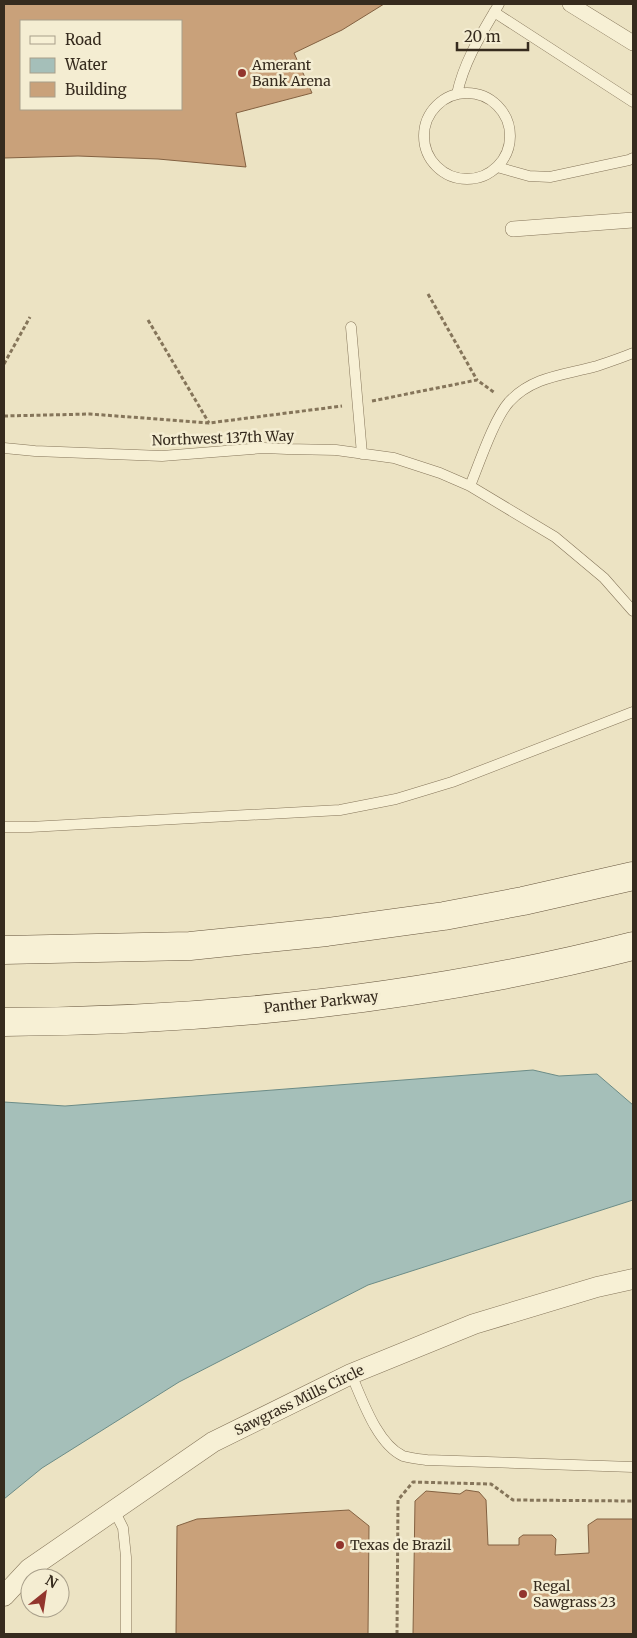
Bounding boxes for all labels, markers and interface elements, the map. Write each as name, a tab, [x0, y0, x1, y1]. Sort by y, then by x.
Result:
legend	[20, 20, 182, 110]
scale bar	[457, 20, 528, 52]
text: 20 m	[464, 27, 501, 46]
text: Road	[65, 30, 101, 49]
text: Water	[64, 55, 108, 74]
place label: Amerant Bank Arena	[251, 56, 331, 90]
marker: Amerant Bank Arena	[236, 67, 248, 79]
text: Building	[65, 80, 127, 99]
street label: Northwest 137th Way	[152, 426, 295, 449]
street label: Panther Parkway	[263, 987, 380, 1017]
street label: Sawgrass Mills Circle	[231, 1361, 367, 1439]
place label: Texas de Brazil	[350, 1536, 452, 1554]
marker: Texas de Brazil	[334, 1539, 346, 1551]
north arrow	[20, 1568, 70, 1618]
text: N	[42, 1571, 61, 1592]
place label: Regal Sawgrass 23	[533, 1577, 616, 1611]
marker: Regal Sawgrass 23	[517, 1588, 529, 1600]

